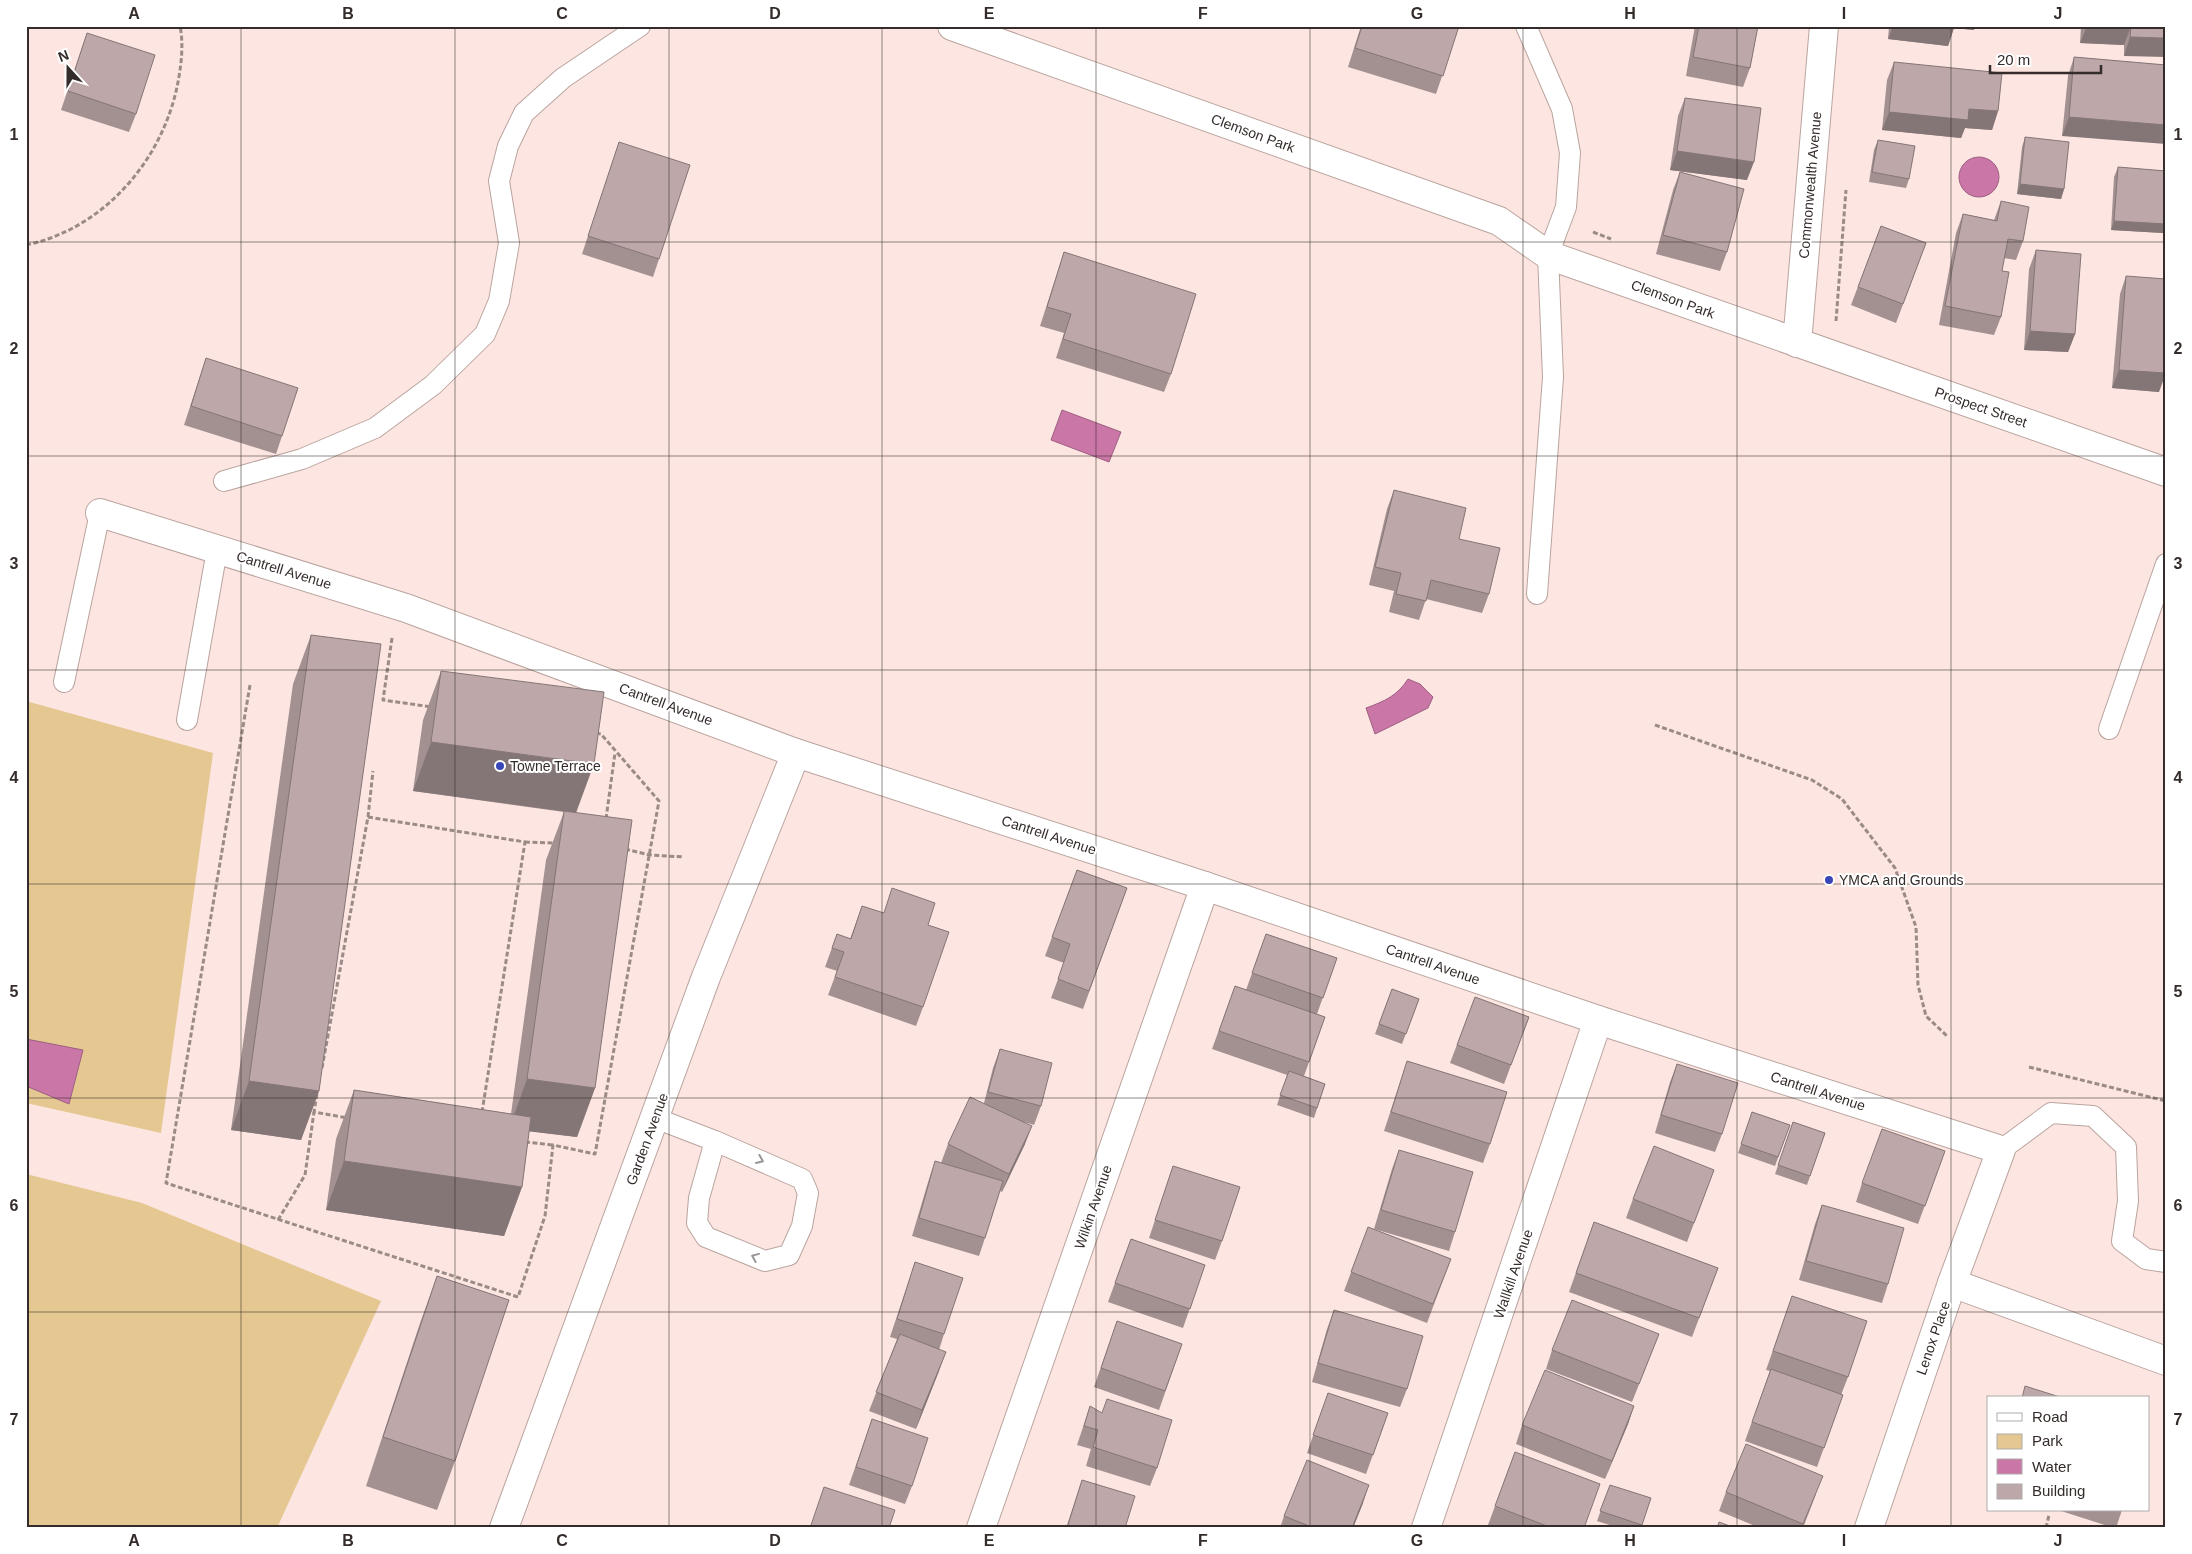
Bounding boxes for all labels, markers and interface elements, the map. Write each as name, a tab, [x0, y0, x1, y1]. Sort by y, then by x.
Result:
text: A	[128, 5, 140, 22]
text: B	[342, 5, 354, 22]
text: C	[556, 5, 568, 22]
text: D	[769, 5, 781, 22]
text: E	[984, 5, 995, 22]
text: F	[1198, 5, 1208, 22]
text: G	[1411, 5, 1423, 22]
text: H	[1624, 5, 1636, 22]
text: I	[1842, 5, 1846, 22]
text: J	[2054, 5, 2062, 22]
north arrow	[42, 42, 92, 92]
scale bar	[1990, 42, 2101, 74]
text: N	[56, 47, 71, 65]
text: 20 m	[1997, 51, 2030, 68]
street label: Clemson Park	[1209, 110, 1298, 156]
street label: Commonwealth Avenue	[1796, 111, 1824, 259]
text: 1	[10, 126, 19, 143]
text: 1	[2174, 126, 2183, 143]
street label: Clemson Park	[1629, 276, 1718, 322]
text: 2	[10, 340, 19, 357]
text: 2	[2174, 340, 2183, 357]
street label: Prospect Street	[1933, 384, 2029, 430]
street label: Cantrell Avenue	[235, 548, 334, 592]
text: 3	[10, 555, 19, 572]
text: 3	[2174, 555, 2183, 572]
street label: Cantrell Avenue	[617, 680, 715, 728]
place label: Towne Terrace	[510, 758, 601, 774]
marker: Towne Terrace	[494, 760, 506, 772]
text: 4	[10, 769, 19, 786]
text: 4	[2174, 769, 2183, 786]
street label: Cantrell Avenue	[1000, 812, 1099, 858]
place label: YMCA and Grounds	[1839, 872, 1964, 888]
marker: YMCA and Grounds	[1823, 874, 1835, 886]
street label: Cantrell Avenue	[1384, 940, 1482, 988]
text: 5	[10, 983, 19, 1000]
text: 5	[2174, 983, 2183, 1000]
street label: Cantrell Avenue	[1769, 1068, 1868, 1114]
street label: Garden Avenue	[623, 1090, 671, 1187]
one-way arrow	[755, 1154, 763, 1164]
street label: Wilkin Avenue	[1071, 1163, 1115, 1251]
text: 6	[10, 1197, 19, 1214]
text: 6	[2174, 1197, 2183, 1214]
street label: Wallkill Avenue	[1490, 1227, 1536, 1321]
one-way arrow	[751, 1253, 760, 1263]
street label: Lenox Place	[1913, 1299, 1953, 1377]
legend	[1987, 1396, 2150, 1512]
text: Road	[2032, 1408, 2068, 1425]
text: 7	[10, 1411, 19, 1428]
text: 7	[2174, 1411, 2183, 1428]
text: Park	[2032, 1432, 2063, 1449]
text: Water	[2032, 1458, 2071, 1475]
text: Building	[2032, 1482, 2085, 1499]
text: A	[128, 1532, 140, 1549]
text: B	[342, 1532, 354, 1549]
text: C	[556, 1532, 568, 1549]
text: D	[769, 1532, 781, 1549]
text: E	[984, 1532, 995, 1549]
text: F	[1198, 1532, 1208, 1549]
text: G	[1411, 1532, 1423, 1549]
text: H	[1624, 1532, 1636, 1549]
text: I	[1842, 1532, 1846, 1549]
text: J	[2054, 1532, 2062, 1549]

